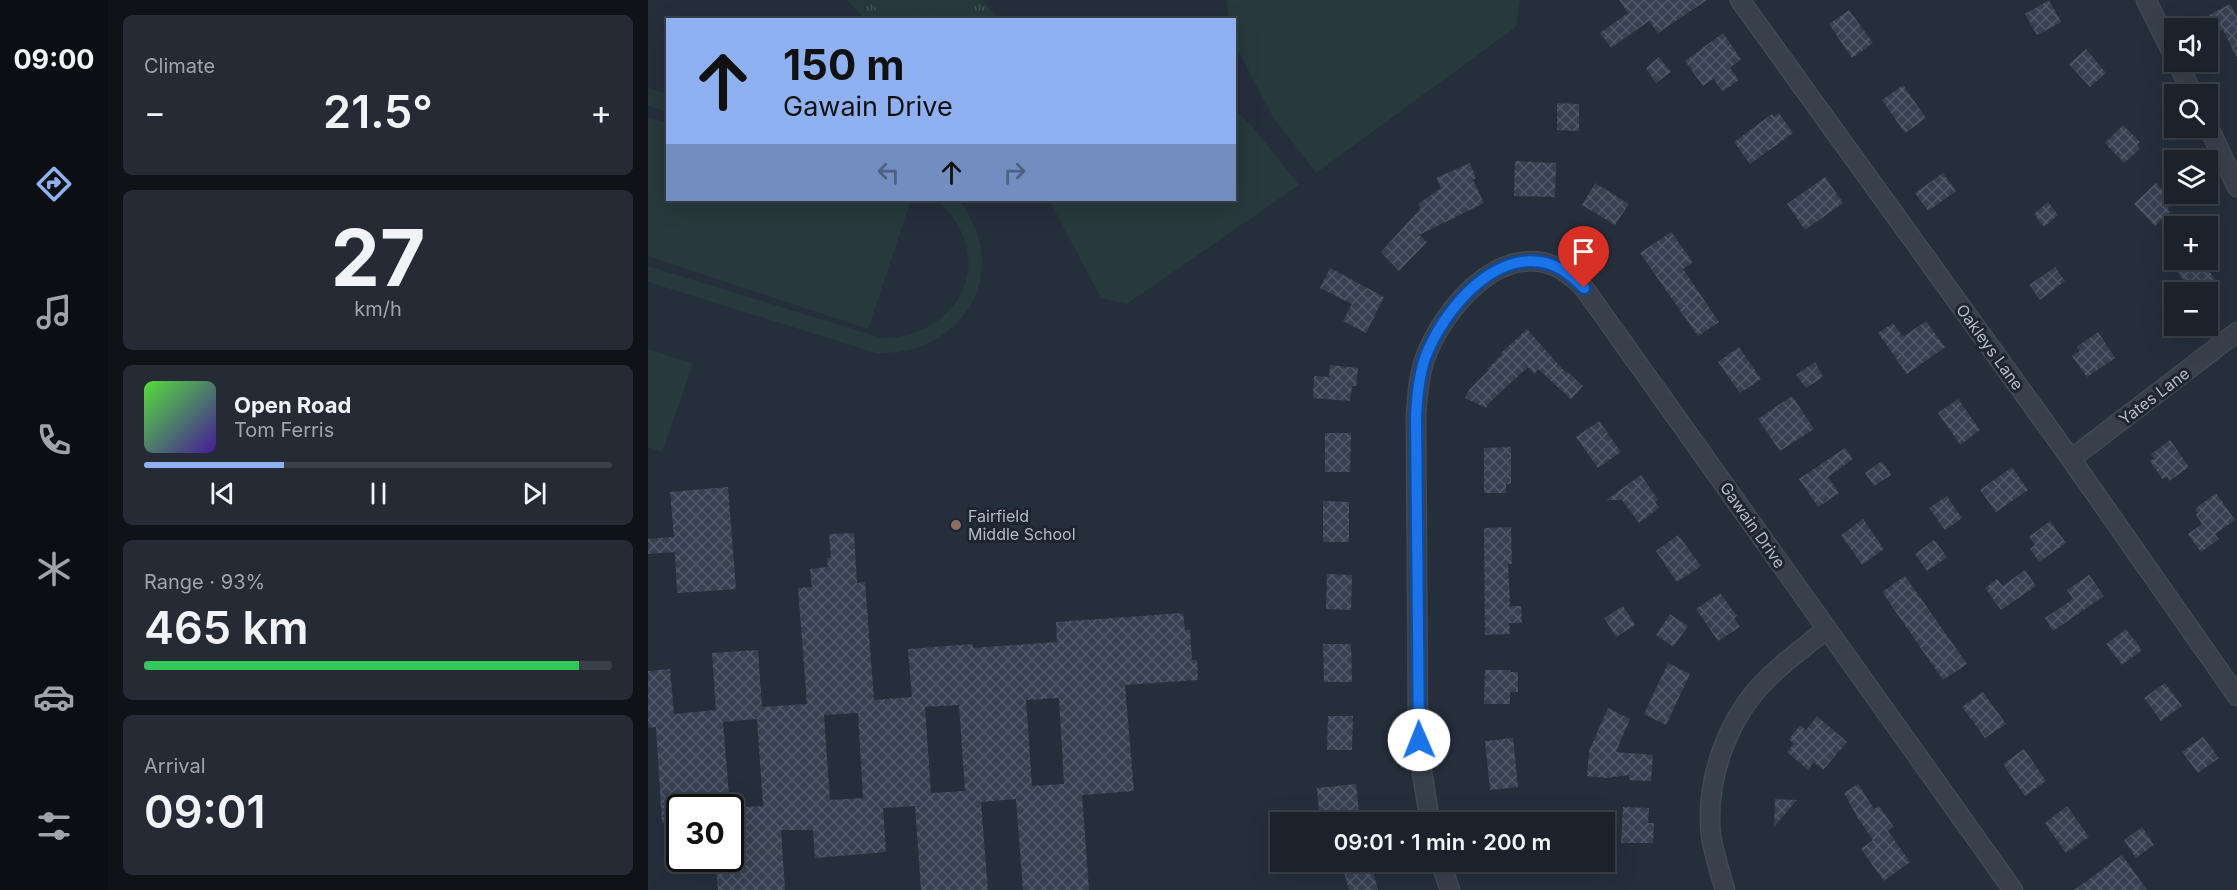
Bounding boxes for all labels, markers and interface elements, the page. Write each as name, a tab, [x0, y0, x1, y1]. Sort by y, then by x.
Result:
map controls	[2164, 18, 2218, 336]
button: sound	[2164, 18, 2218, 72]
text: 150 m	[783, 39, 905, 90]
icon: ahead	[684, 42, 762, 120]
text: 09:00	[13, 43, 95, 76]
text: Climate	[144, 54, 215, 78]
text: 21.5°	[323, 84, 433, 139]
button: search	[2164, 84, 2218, 138]
text: Gawain Drive	[783, 90, 953, 123]
text: −	[144, 92, 166, 132]
text: +	[590, 92, 612, 132]
button: layers	[2164, 150, 2218, 204]
icon: left	[872, 156, 905, 189]
icon: ahead	[935, 156, 968, 189]
icon: right	[998, 156, 1031, 189]
icon: directions	[33, 163, 75, 205]
text: 27	[331, 210, 425, 305]
button: +	[2164, 216, 2218, 270]
pin	[1558, 226, 1609, 288]
icon: arrive	[1567, 235, 1600, 268]
button: −	[2164, 282, 2218, 336]
icon: music	[33, 291, 75, 333]
text: km/h	[354, 297, 402, 321]
street label: Oakleys Lane	[1952, 300, 2028, 394]
street label: Yates Lane	[2115, 363, 2193, 429]
text: Open Road	[234, 392, 351, 418]
text: Tom Ferris	[234, 418, 334, 442]
icon: phone	[33, 419, 75, 461]
icon: previous	[206, 477, 239, 510]
icon: pause	[362, 477, 395, 510]
icon: next	[518, 477, 551, 510]
street label: Gawain Drive	[1716, 478, 1790, 572]
place label: Fairfield Middle School	[968, 506, 1076, 544]
marker: Fairfield Middle School	[949, 518, 963, 532]
icon: climate	[33, 548, 75, 590]
text: Range · 93%	[144, 570, 265, 594]
text: 465 km	[144, 600, 309, 655]
icon: car	[33, 676, 75, 718]
position arrow	[1387, 708, 1451, 772]
text: Arrival	[144, 754, 206, 778]
text: 09:01	[144, 784, 266, 839]
speed limit sign: 30	[666, 794, 744, 872]
icon: filters	[33, 805, 75, 847]
text: 09:01 · 1 min · 200 m	[1334, 829, 1551, 855]

